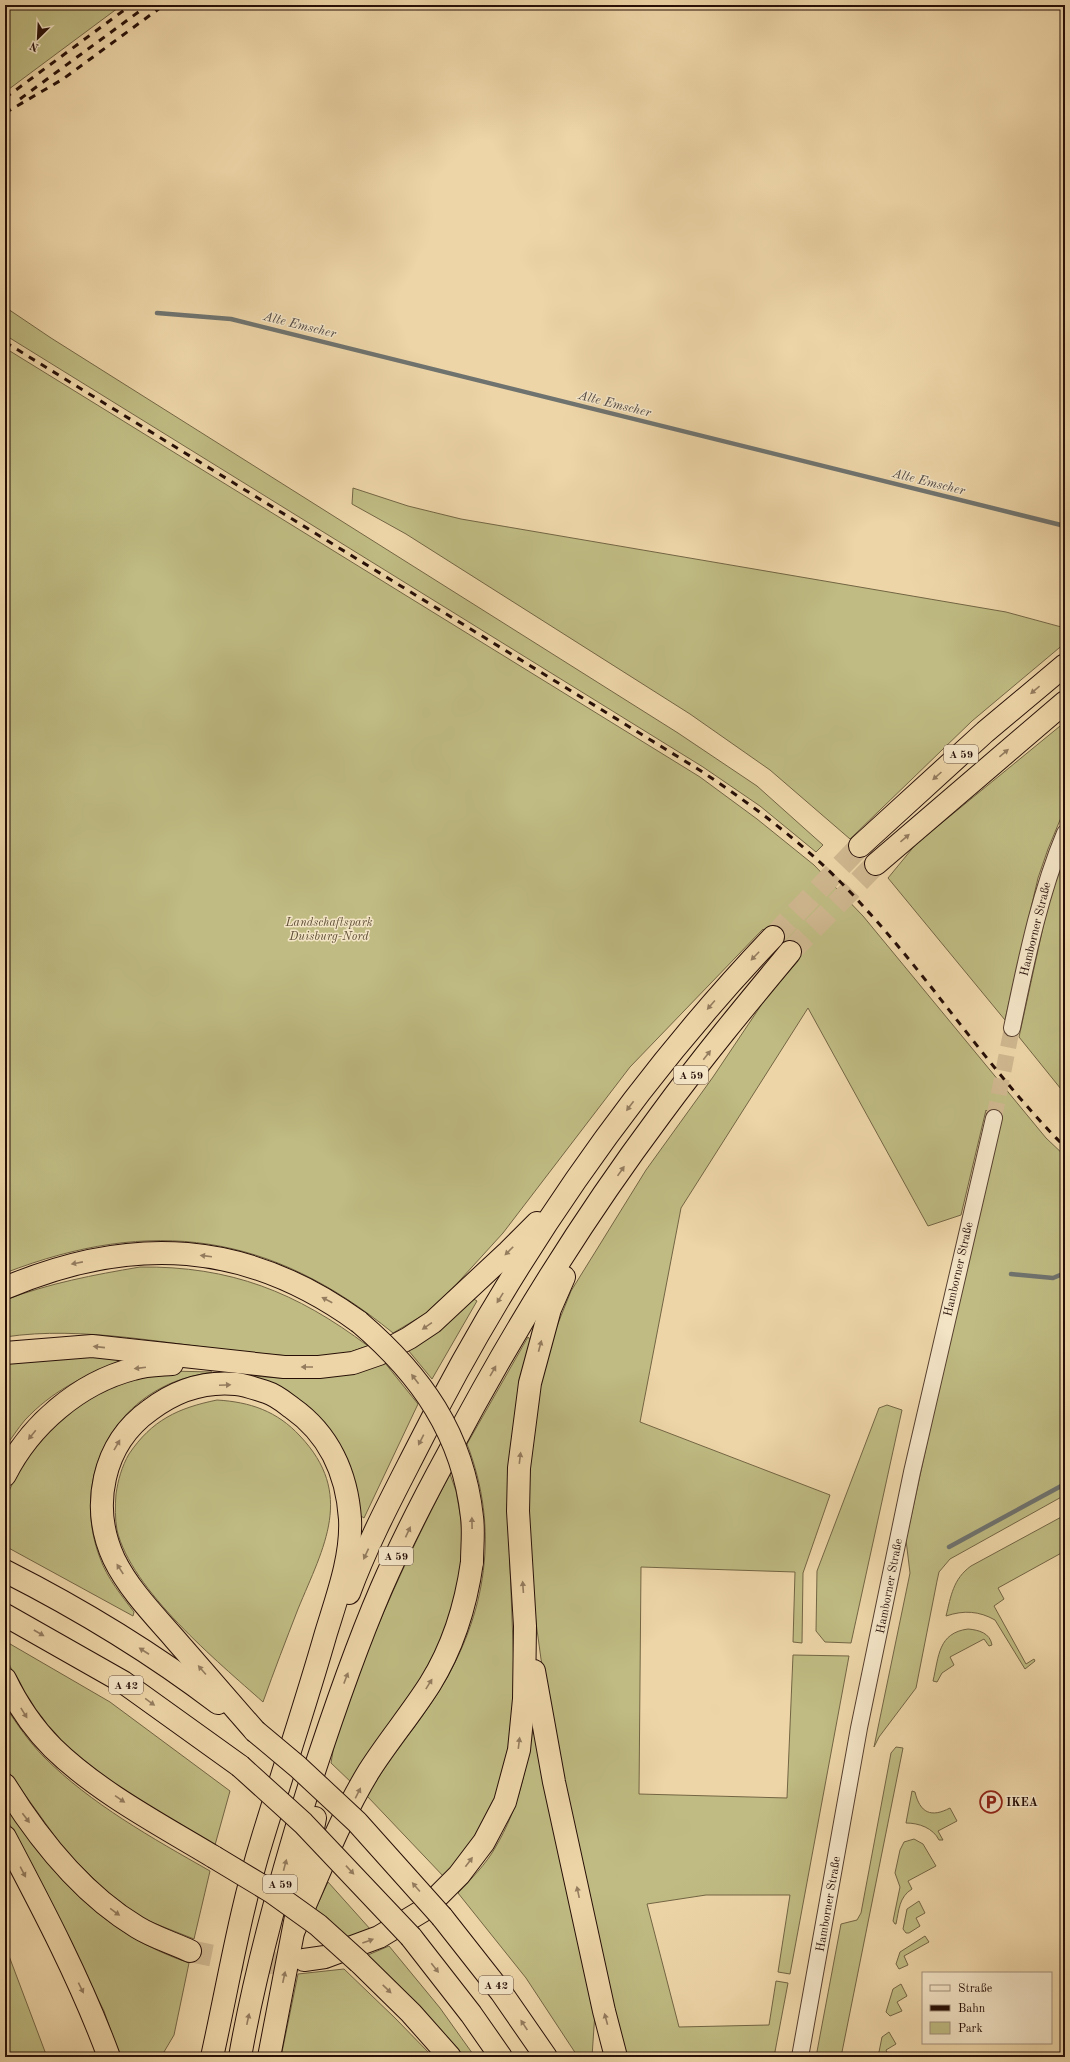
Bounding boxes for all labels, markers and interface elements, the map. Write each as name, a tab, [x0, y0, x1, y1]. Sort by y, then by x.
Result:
north arrow	[18, 18, 58, 58]
text: N	[28, 39, 41, 52]
water label: Alte Emscher	[261, 310, 338, 341]
water label: Alte Emscher	[576, 389, 653, 420]
water label: Alte Emscher	[890, 467, 967, 498]
one-way arrow	[1030, 686, 1040, 695]
road number: A 59	[944, 745, 978, 763]
one-way arrow	[998, 749, 1009, 758]
one-way arrow	[932, 771, 942, 781]
one-way arrow	[900, 833, 910, 842]
street label: Hamborner Straße	[1018, 880, 1054, 978]
park label: Landschaftspark Duisburg-Nord	[284, 917, 373, 943]
one-way arrow	[750, 951, 760, 961]
one-way arrow	[707, 1000, 716, 1009]
one-way arrow	[702, 1050, 711, 1061]
road number: A 59	[674, 1066, 708, 1084]
one-way arrow	[625, 1101, 634, 1112]
one-way arrow	[617, 1165, 625, 1176]
street label: Hamborner Straße	[942, 1220, 976, 1318]
one-way arrow	[504, 1246, 514, 1256]
one-way arrow	[200, 1252, 212, 1259]
one-way arrow	[71, 1261, 83, 1267]
one-way arrow	[497, 1292, 504, 1304]
one-way arrow	[321, 1297, 333, 1304]
one-way arrow	[422, 1322, 433, 1330]
one-way arrow	[537, 1340, 543, 1352]
one-way arrow	[93, 1344, 105, 1350]
one-way arrow	[300, 1364, 313, 1370]
one-way arrow	[134, 1365, 146, 1371]
one-way arrow	[490, 1365, 497, 1377]
one-way arrow	[411, 1373, 419, 1384]
one-way arrow	[219, 1381, 231, 1388]
one-way arrow	[28, 1429, 36, 1440]
one-way arrow	[417, 1434, 424, 1446]
one-way arrow	[114, 1439, 121, 1451]
one-way arrow	[517, 1452, 523, 1464]
one-way arrow	[469, 1516, 475, 1529]
one-way arrow	[405, 1526, 411, 1538]
street label: Hamborner Straße	[875, 1537, 905, 1635]
road number: A 59	[379, 1547, 413, 1565]
one-way arrow	[362, 1548, 369, 1560]
one-way arrow	[116, 1564, 124, 1574]
one-way arrow	[519, 1581, 526, 1593]
one-way arrow	[33, 1630, 45, 1637]
one-way arrow	[139, 1647, 149, 1655]
one-way arrow	[197, 1664, 206, 1675]
one-way arrow	[344, 1671, 350, 1683]
road number: A 42	[109, 1676, 143, 1694]
one-way arrow	[425, 1679, 433, 1689]
one-way arrow	[145, 1697, 155, 1705]
one-way arrow	[20, 1707, 28, 1718]
one-way arrow	[516, 1737, 522, 1750]
one-way arrow	[355, 1787, 361, 1799]
parking icon: IKEA	[978, 1789, 1004, 1815]
one-way arrow	[115, 1795, 125, 1803]
place label: IKEA	[1006, 1797, 1038, 1809]
one-way arrow	[22, 1813, 30, 1823]
street label: Hamborner Straße	[815, 1855, 843, 1953]
one-way arrow	[465, 1856, 473, 1867]
one-way arrow	[282, 1859, 288, 1871]
one-way arrow	[345, 1865, 354, 1875]
one-way arrow	[20, 1866, 27, 1878]
road number: A 59	[263, 1875, 297, 1893]
one-way arrow	[412, 1882, 421, 1893]
one-way arrow	[574, 1886, 580, 1899]
one-way arrow	[110, 1908, 121, 1916]
one-way arrow	[363, 1937, 375, 1943]
one-way arrow	[431, 1962, 440, 1973]
one-way arrow	[282, 1971, 288, 1984]
legend	[922, 1972, 1052, 2044]
road number: A 42	[479, 1976, 513, 1994]
one-way arrow	[78, 1983, 84, 1994]
text: Straße	[958, 1983, 993, 1995]
one-way arrow	[382, 1984, 392, 1994]
text: Bahn	[958, 2003, 986, 2015]
one-way arrow	[246, 2013, 252, 2025]
one-way arrow	[603, 2013, 609, 2025]
one-way arrow	[520, 2020, 528, 2030]
text: Park	[958, 2023, 983, 2035]

